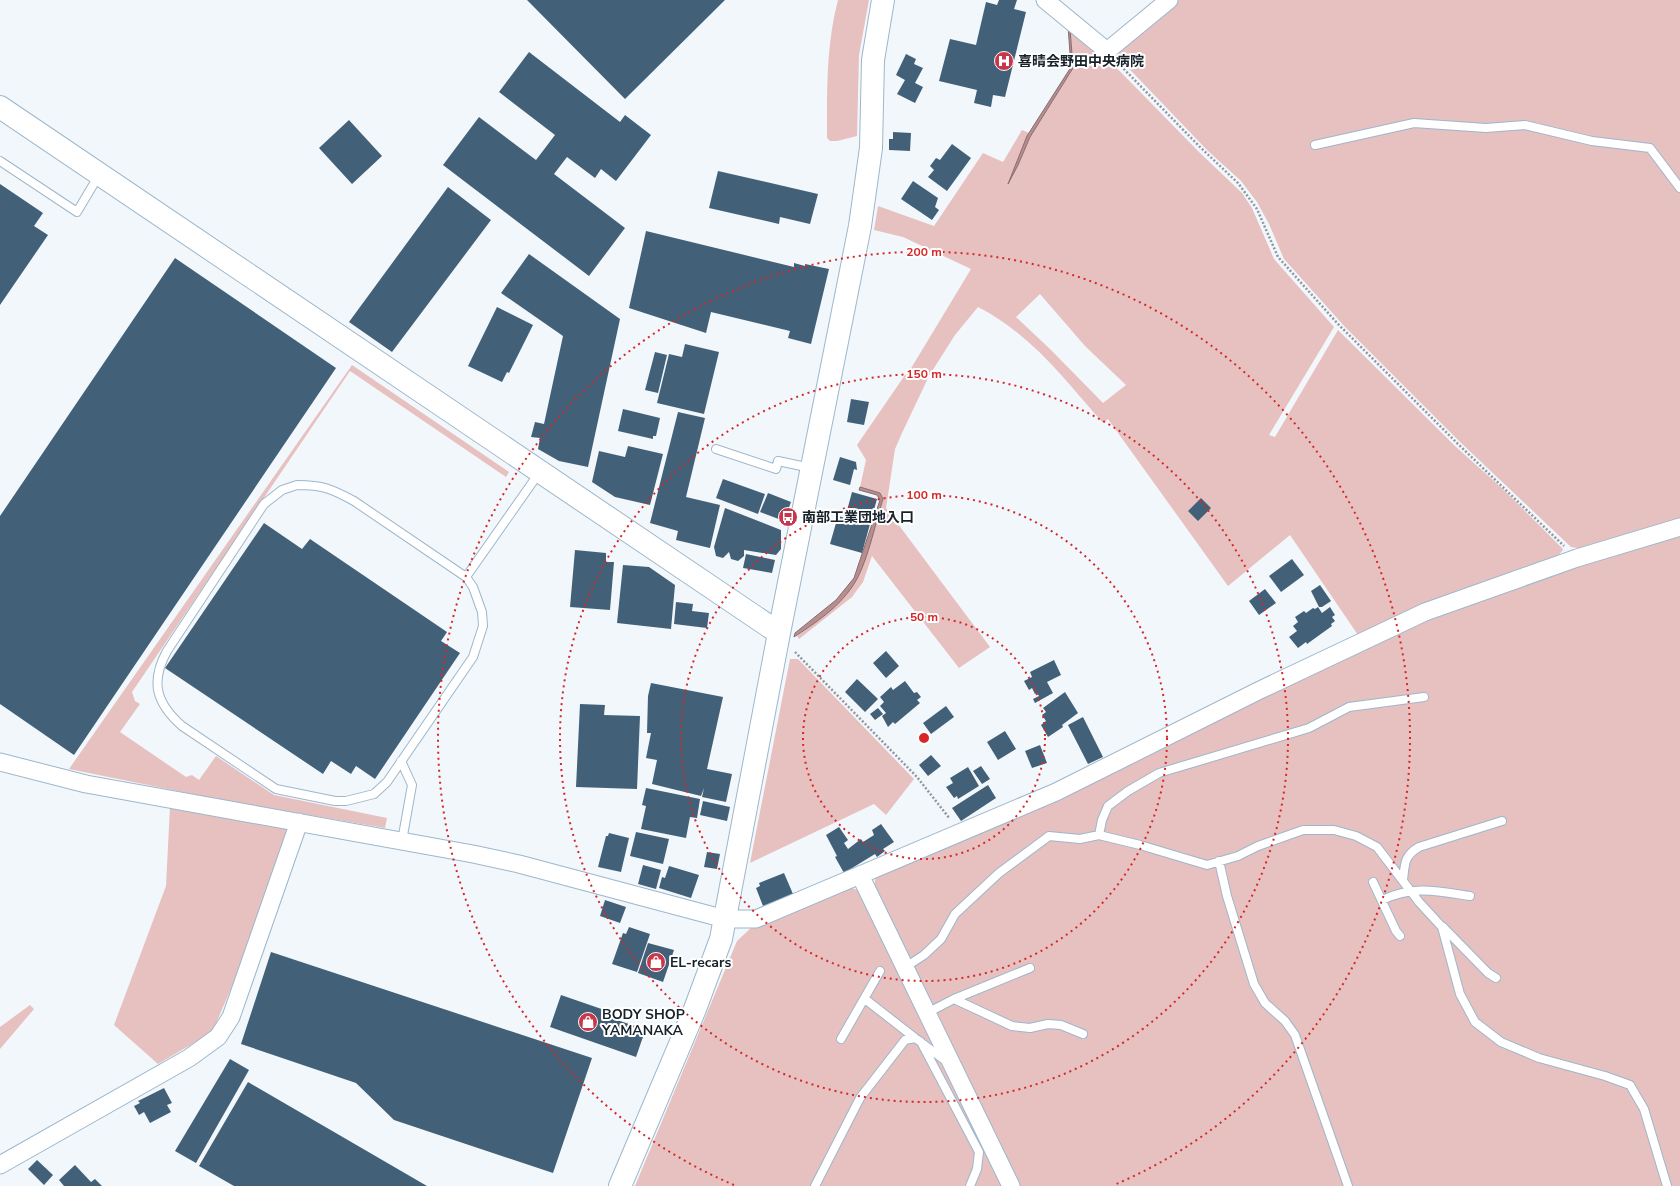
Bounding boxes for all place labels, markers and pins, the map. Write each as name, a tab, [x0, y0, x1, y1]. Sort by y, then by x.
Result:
hospital icon: 喜晴会野田中央病院	[993, 50, 1015, 72]
place label: 喜晴会野田中央病院	[1018, 52, 1144, 71]
bus stop icon: 南部工業団地入口	[777, 506, 799, 528]
place label: 南部工業団地入口	[802, 508, 914, 527]
centre of rings	[917, 731, 931, 745]
shop icon: EL-recars	[645, 951, 667, 973]
place label: EL-recars	[670, 953, 731, 972]
place label: BODY SHOP YAMANAKA	[601, 1005, 685, 1040]
shop icon: BODY SHOP YAMANAKA	[577, 1011, 599, 1033]

